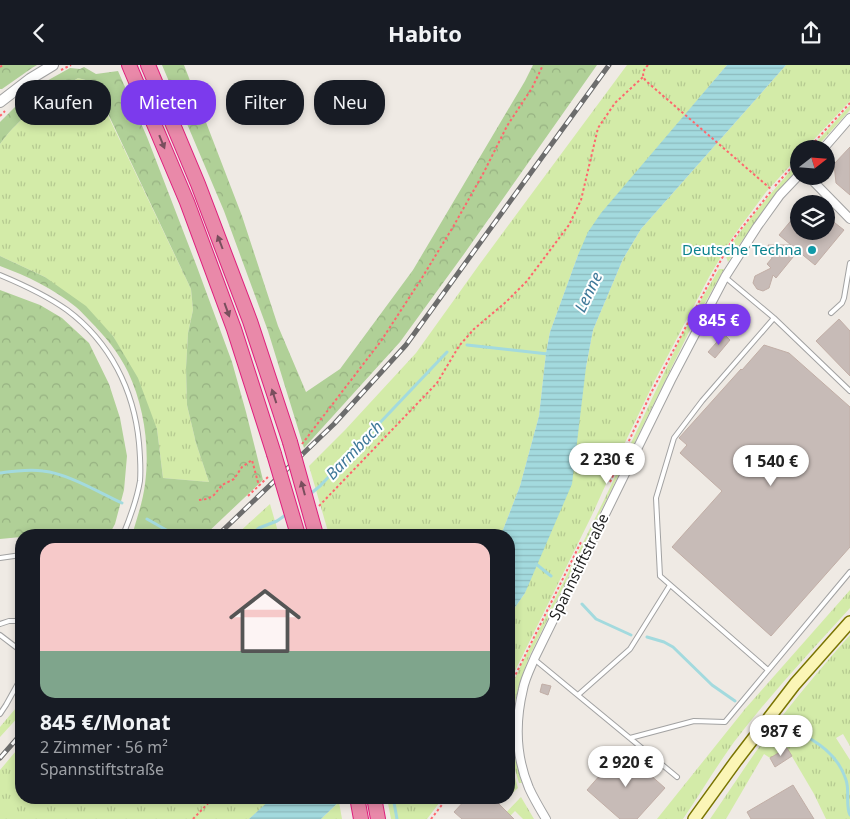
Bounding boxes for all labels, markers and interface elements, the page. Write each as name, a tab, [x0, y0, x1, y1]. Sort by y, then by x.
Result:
text: Habito	[388, 18, 462, 48]
icon: back	[25, 19, 53, 47]
icon: share	[797, 19, 825, 47]
chip: Kaufen	[15, 80, 111, 125]
chip: Mieten	[121, 80, 216, 125]
chip: Filter	[226, 80, 304, 125]
chip: Neu	[314, 80, 385, 125]
one-way arrow	[159, 135, 167, 149]
north arrow	[790, 140, 835, 185]
map controls	[790, 140, 835, 240]
button: layers	[790, 195, 835, 240]
one-way arrow	[216, 235, 223, 250]
place label: Deutsche Techna	[682, 239, 802, 259]
marker: Deutsche Techna	[806, 244, 818, 256]
water label: Lenne	[569, 268, 607, 316]
one-way arrow	[223, 303, 231, 318]
pin: 845 €	[684, 303, 754, 346]
text: 845 €	[699, 309, 739, 331]
one-way arrow	[270, 388, 278, 403]
water label: Barmbach	[320, 416, 388, 484]
pin: 2 230 €	[561, 443, 653, 485]
pin: 1 540 €	[725, 445, 817, 487]
text: 2 230 €	[580, 448, 634, 470]
text: 1 540 €	[744, 450, 798, 472]
one-way arrow	[298, 481, 306, 496]
street label: Spannstiftstraße	[544, 510, 613, 623]
icon: home	[220, 576, 310, 666]
text: 845 €/Monat	[40, 708, 171, 736]
pin: 987 €	[746, 715, 816, 757]
text: 987 €	[761, 720, 801, 742]
text: 2 Zimmer · 56 m²	[40, 736, 168, 758]
pin: 2 920 €	[580, 745, 672, 788]
text: 2 920 €	[599, 751, 653, 773]
text: Spannstiftstraße	[40, 758, 164, 780]

